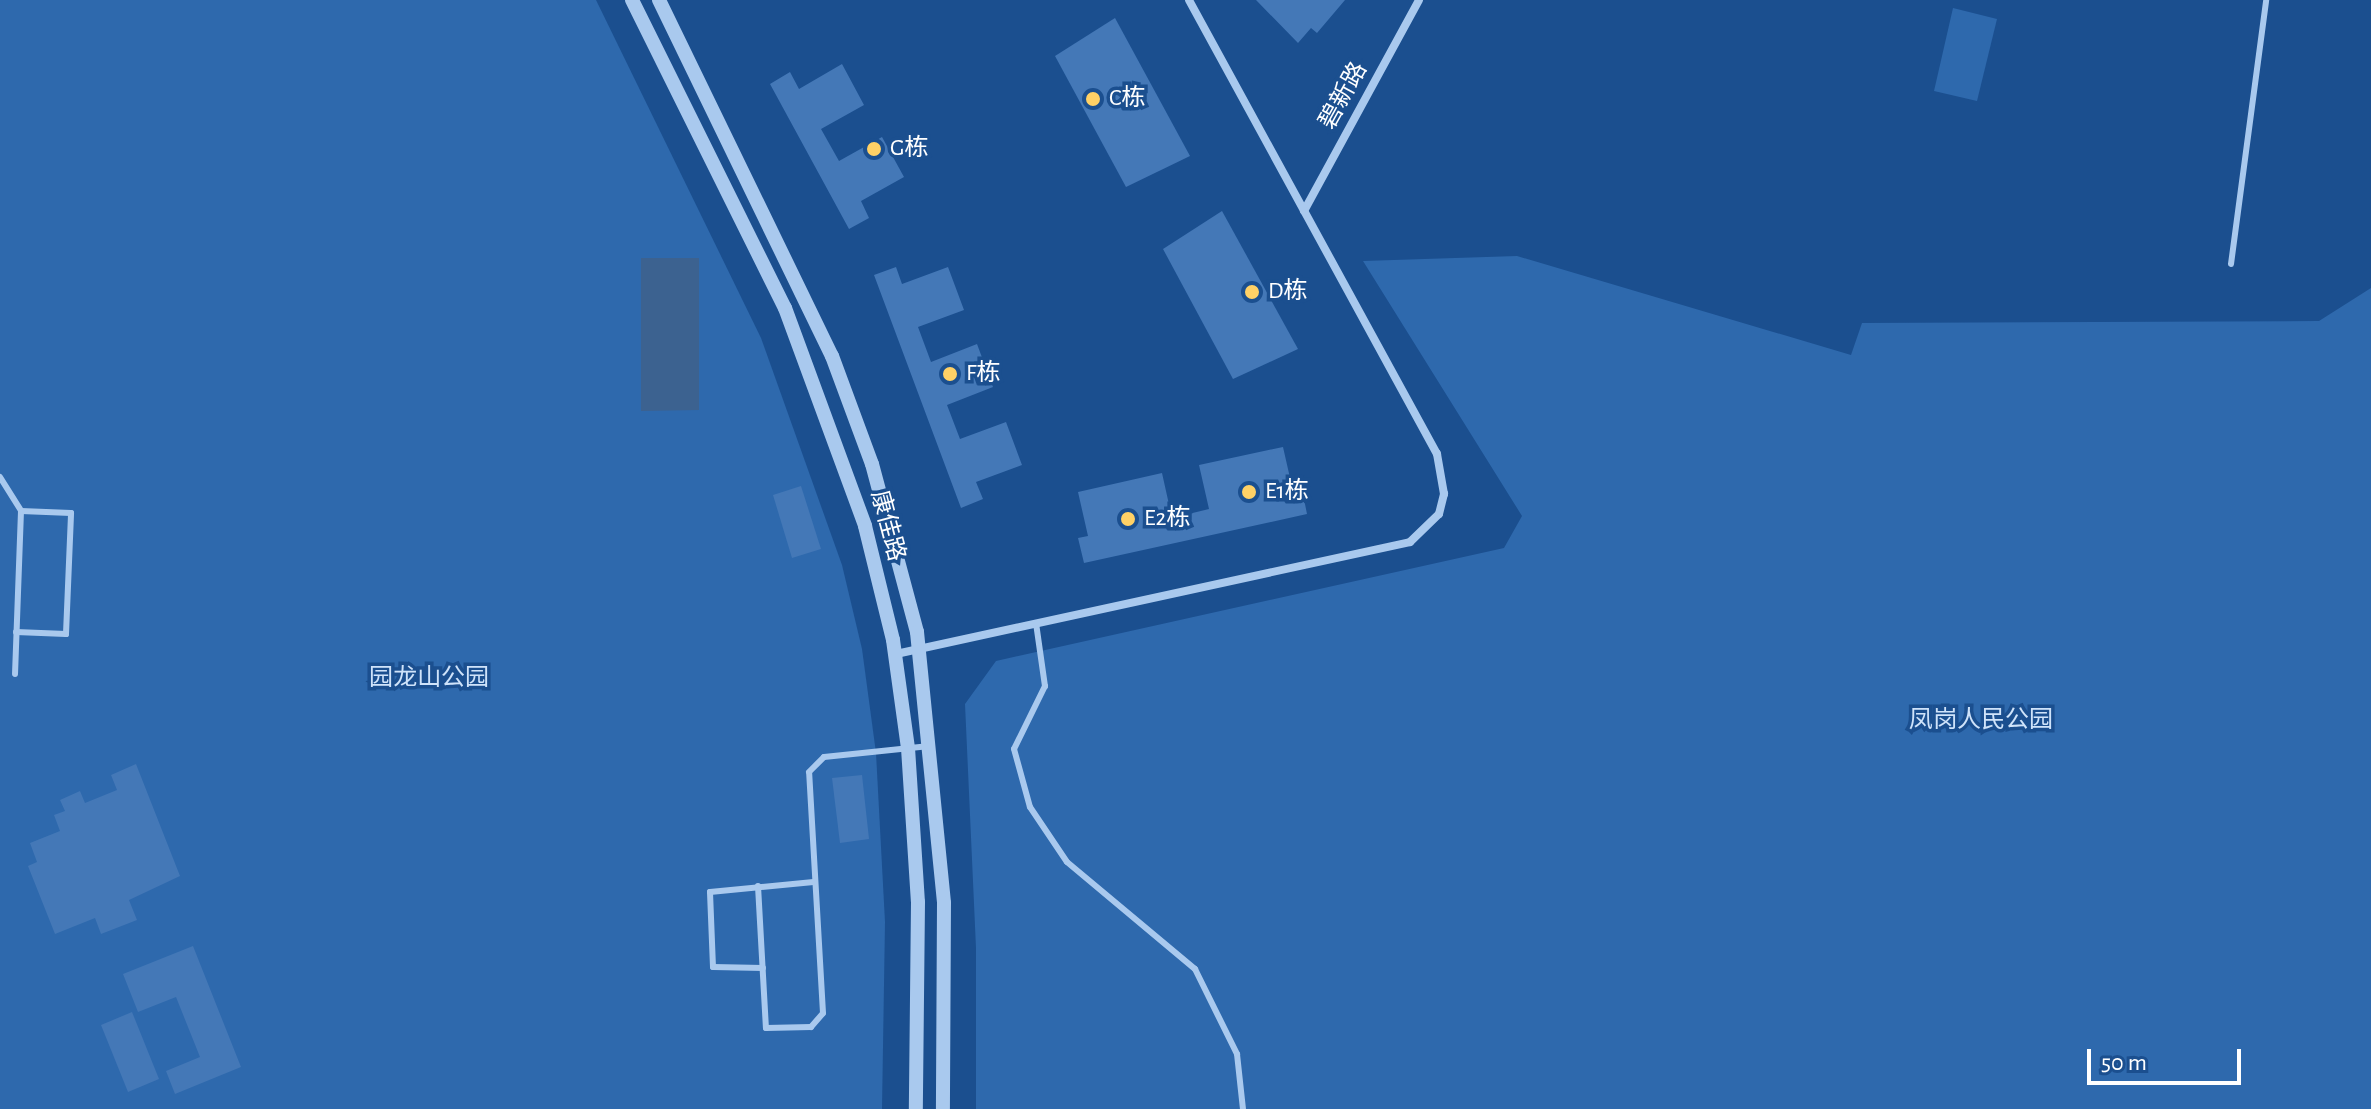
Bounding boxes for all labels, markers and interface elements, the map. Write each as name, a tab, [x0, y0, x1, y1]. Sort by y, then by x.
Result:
street label: 碧新路	[1314, 58, 1374, 134]
place label: C栋	[1109, 85, 1145, 113]
marker: C栋	[1084, 90, 1102, 108]
place label: G栋	[890, 135, 928, 163]
marker: G栋	[865, 140, 883, 158]
place label: D栋	[1268, 278, 1308, 306]
marker: D栋	[1243, 283, 1261, 301]
place label: F栋	[966, 360, 1000, 388]
marker: F栋	[941, 365, 959, 383]
place label: E1栋	[1265, 478, 1309, 506]
marker: E1栋	[1240, 483, 1258, 501]
street label: 康佳路	[864, 487, 910, 565]
place label: E2栋	[1144, 505, 1190, 533]
marker: E2栋	[1119, 510, 1137, 528]
park label: 园龙山公园	[369, 665, 489, 693]
park label: 凤岗人民公园	[1909, 707, 2053, 735]
scale bar	[2091, 1033, 2245, 1083]
text: 50 m	[2101, 1051, 2147, 1075]

